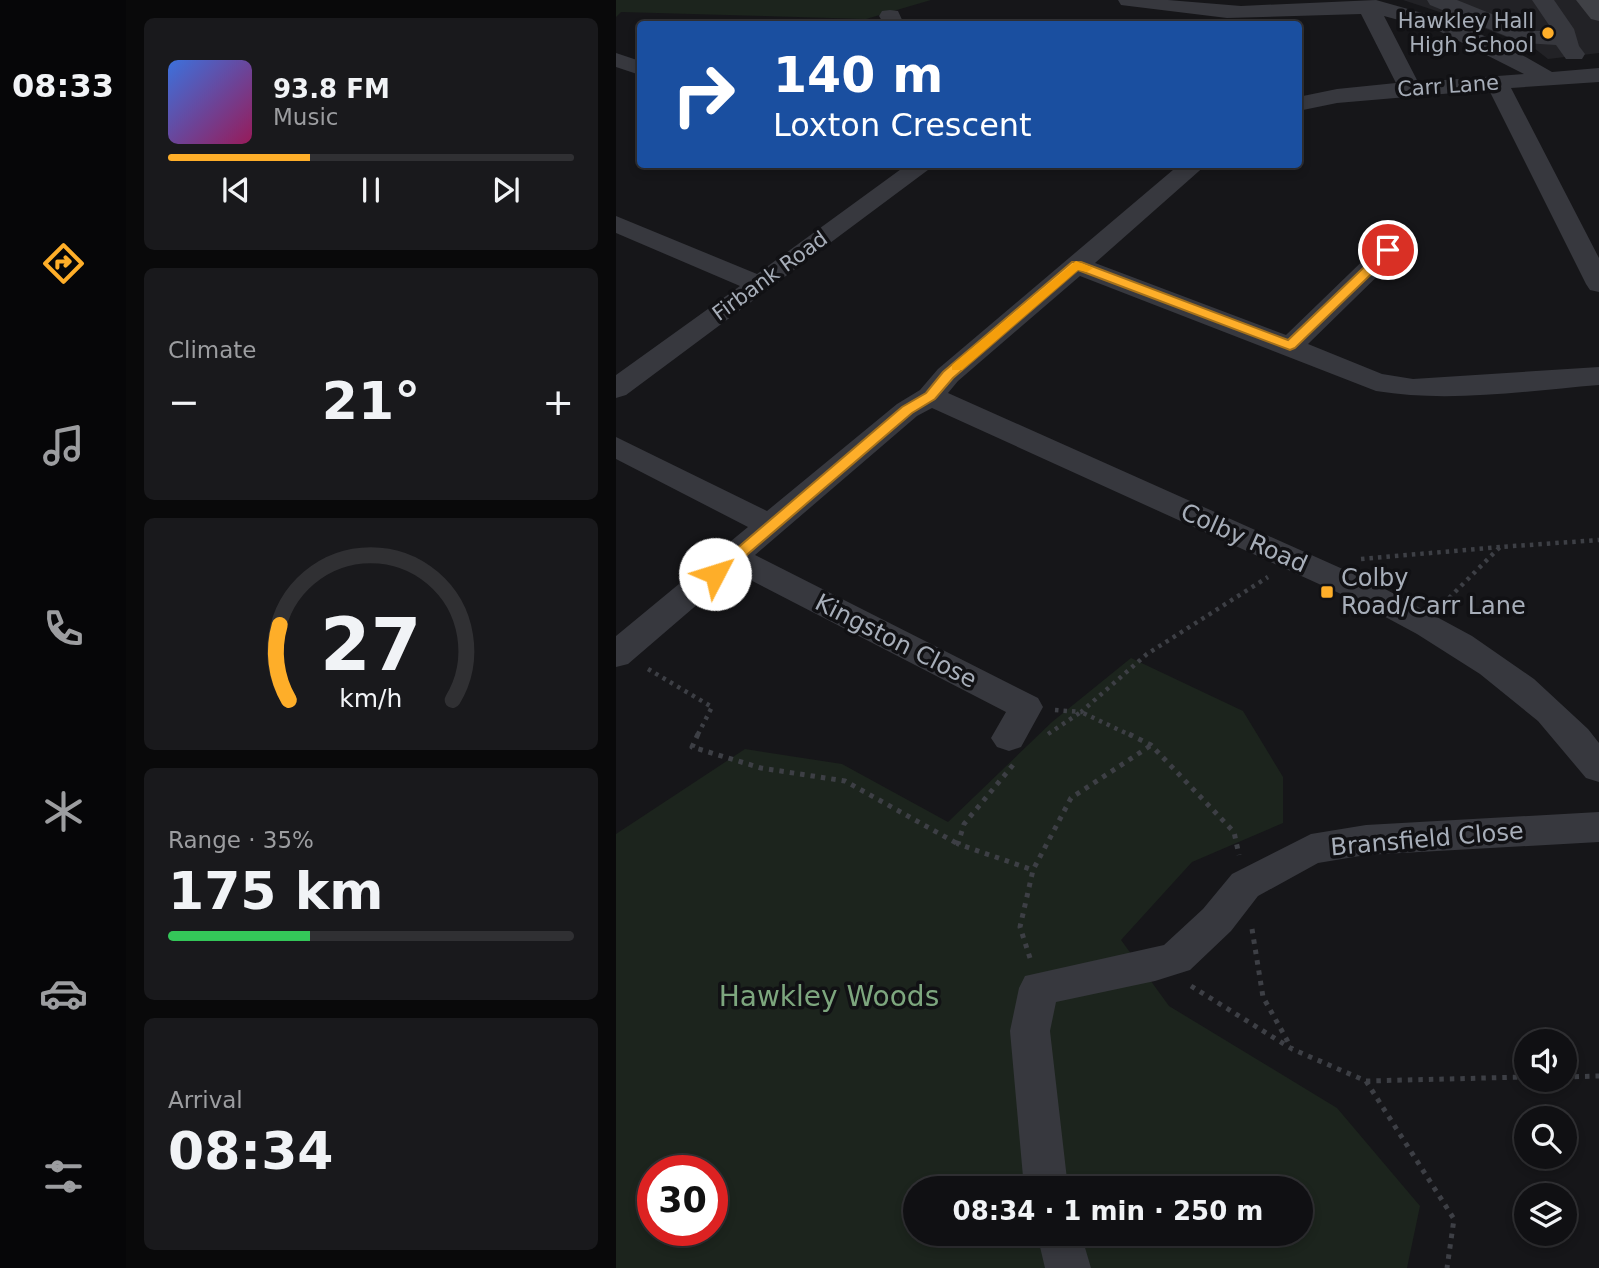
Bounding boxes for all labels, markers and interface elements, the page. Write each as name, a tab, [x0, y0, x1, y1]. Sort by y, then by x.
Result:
place label: Hawkley Hall High School	[1398, 9, 1534, 57]
marker: Hawkley Hall High School	[1540, 25, 1556, 41]
text: 140 m	[773, 47, 943, 104]
icon: right	[658, 49, 749, 140]
text: 08:33	[12, 67, 114, 105]
street label: Carr Lane	[1396, 70, 1500, 102]
text: 93.8 FM	[273, 74, 390, 104]
text: Music	[273, 104, 338, 130]
text: Loxton Crescent	[773, 106, 1032, 144]
icon: previous	[217, 171, 255, 209]
icon: pause	[352, 171, 390, 209]
icon: next	[487, 171, 525, 209]
pin	[1358, 220, 1418, 280]
street label: Firbank Road	[708, 226, 832, 326]
icon: arrive	[1369, 231, 1407, 269]
icon: directions	[39, 239, 88, 288]
text: Climate	[168, 337, 257, 363]
text: 21°	[322, 371, 420, 431]
text: −	[168, 380, 200, 424]
text: +	[542, 380, 574, 424]
icon: music	[39, 421, 88, 470]
street label: Colby Road	[1176, 498, 1312, 578]
position arrow	[678, 537, 752, 611]
place label: Colby Road/Carr Lane	[1341, 564, 1526, 620]
marker: Colby Road/Carr Lane	[1319, 584, 1335, 600]
street label: Kingston Close	[810, 588, 982, 694]
text: 27	[320, 602, 422, 687]
icon: phone	[39, 604, 88, 653]
text: km/h	[339, 684, 403, 713]
icon: climate	[39, 787, 88, 836]
street label: Bransfield Close	[1329, 817, 1525, 861]
text: Range · 35%	[168, 827, 314, 853]
text: 175 km	[168, 861, 383, 921]
icon: car	[39, 969, 88, 1018]
park label: Hawkley Woods	[719, 980, 939, 1013]
map controls	[1514, 1029, 1577, 1246]
button: sound	[1514, 1029, 1577, 1092]
text: Arrival	[168, 1087, 243, 1113]
button: search	[1514, 1106, 1577, 1169]
text: 08:34	[168, 1121, 334, 1181]
icon: filters	[39, 1152, 88, 1201]
speed limit sign: 30	[637, 1155, 728, 1246]
button: layers	[1514, 1183, 1577, 1246]
text: 08:34 · 1 min · 250 m	[953, 1196, 1263, 1226]

